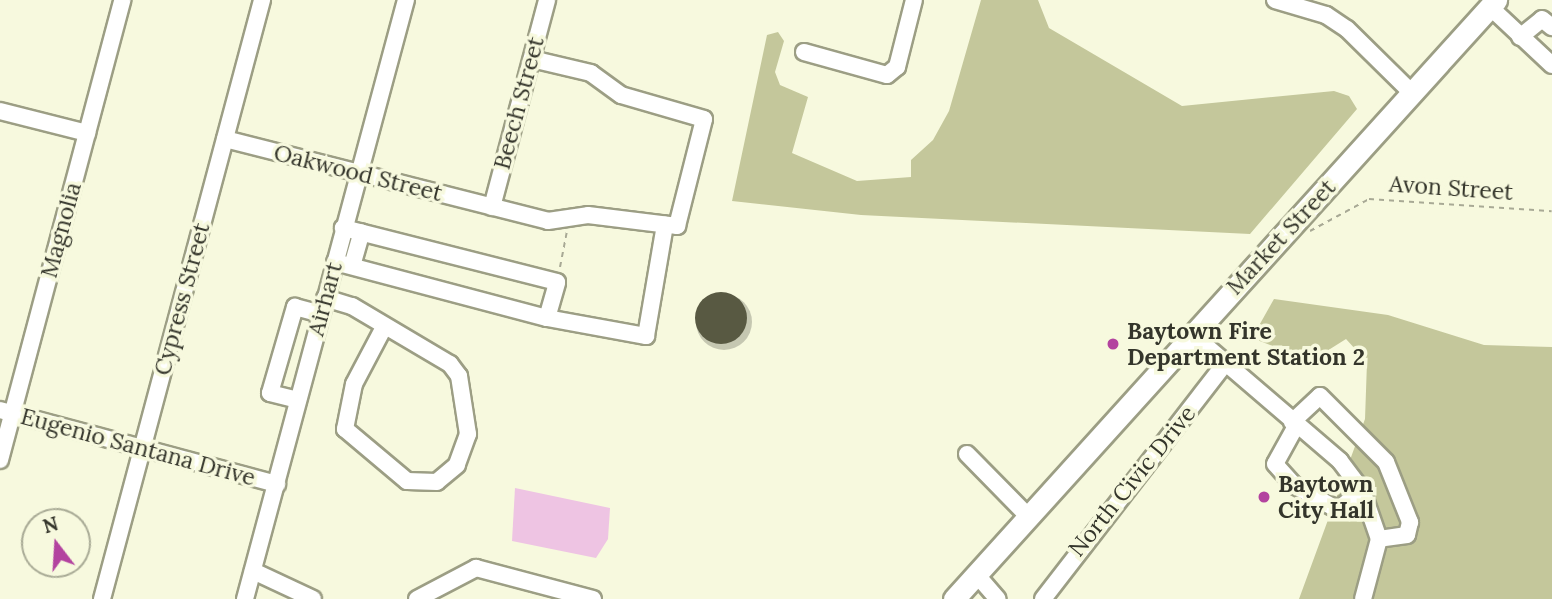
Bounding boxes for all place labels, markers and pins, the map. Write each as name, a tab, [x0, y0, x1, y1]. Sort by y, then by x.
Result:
place label: Baytown Fire Department Station 2	[1127, 317, 1365, 371]
marker: Baytown Fire Department Station 2	[1105, 336, 1121, 352]
place label: Baytown City Hall	[1278, 470, 1374, 524]
marker: Baytown City Hall	[1256, 489, 1272, 505]

